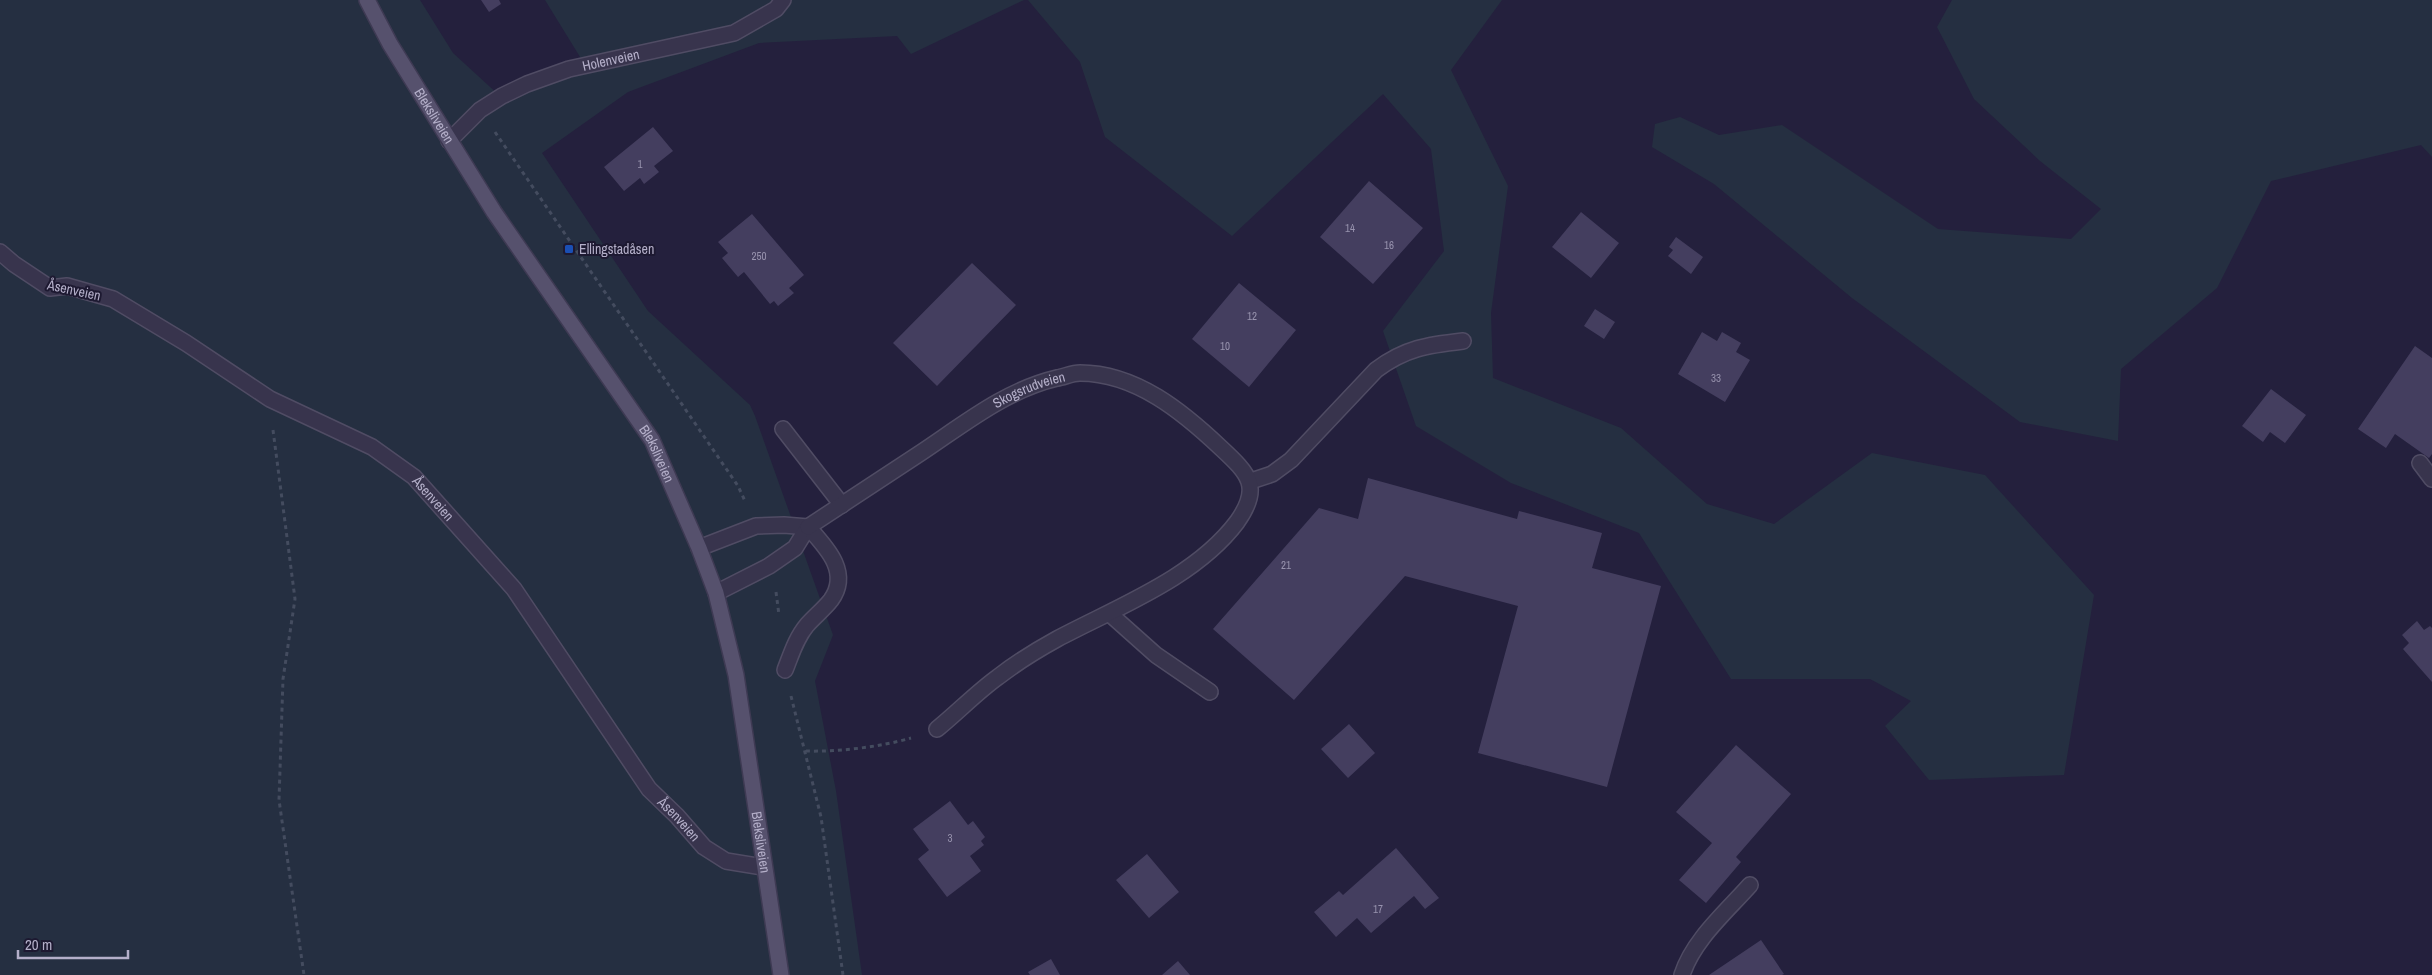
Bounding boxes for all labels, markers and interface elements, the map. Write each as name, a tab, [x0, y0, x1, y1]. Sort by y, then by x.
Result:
street label: Holenveien	[580, 45, 641, 75]
street label: Bleksliveien	[410, 85, 458, 147]
house number: 1	[637, 157, 643, 171]
house number: 14	[1345, 221, 1355, 235]
house number: 16	[1384, 238, 1394, 252]
place label: Ellingstadåsen	[579, 240, 654, 258]
marker: Ellingstadåsen	[563, 243, 575, 255]
house number: 250	[751, 249, 767, 263]
street label: Åsenveien	[45, 275, 102, 304]
house number: 12	[1247, 309, 1257, 323]
house number: 10	[1220, 339, 1230, 353]
street label: Skogsrudveien	[989, 368, 1067, 412]
house number: 33	[1711, 371, 1721, 385]
street label: Bleksliveien	[635, 421, 678, 485]
street label: Åsenveien	[408, 472, 458, 525]
house number: 21	[1281, 558, 1291, 572]
street label: Åsenveien	[653, 792, 704, 845]
street label: Bleksliveien	[748, 810, 775, 874]
house number: 3	[947, 831, 953, 845]
house number: 17	[1373, 902, 1383, 916]
scale bar	[18, 928, 128, 960]
text: 20 m	[25, 934, 52, 955]

